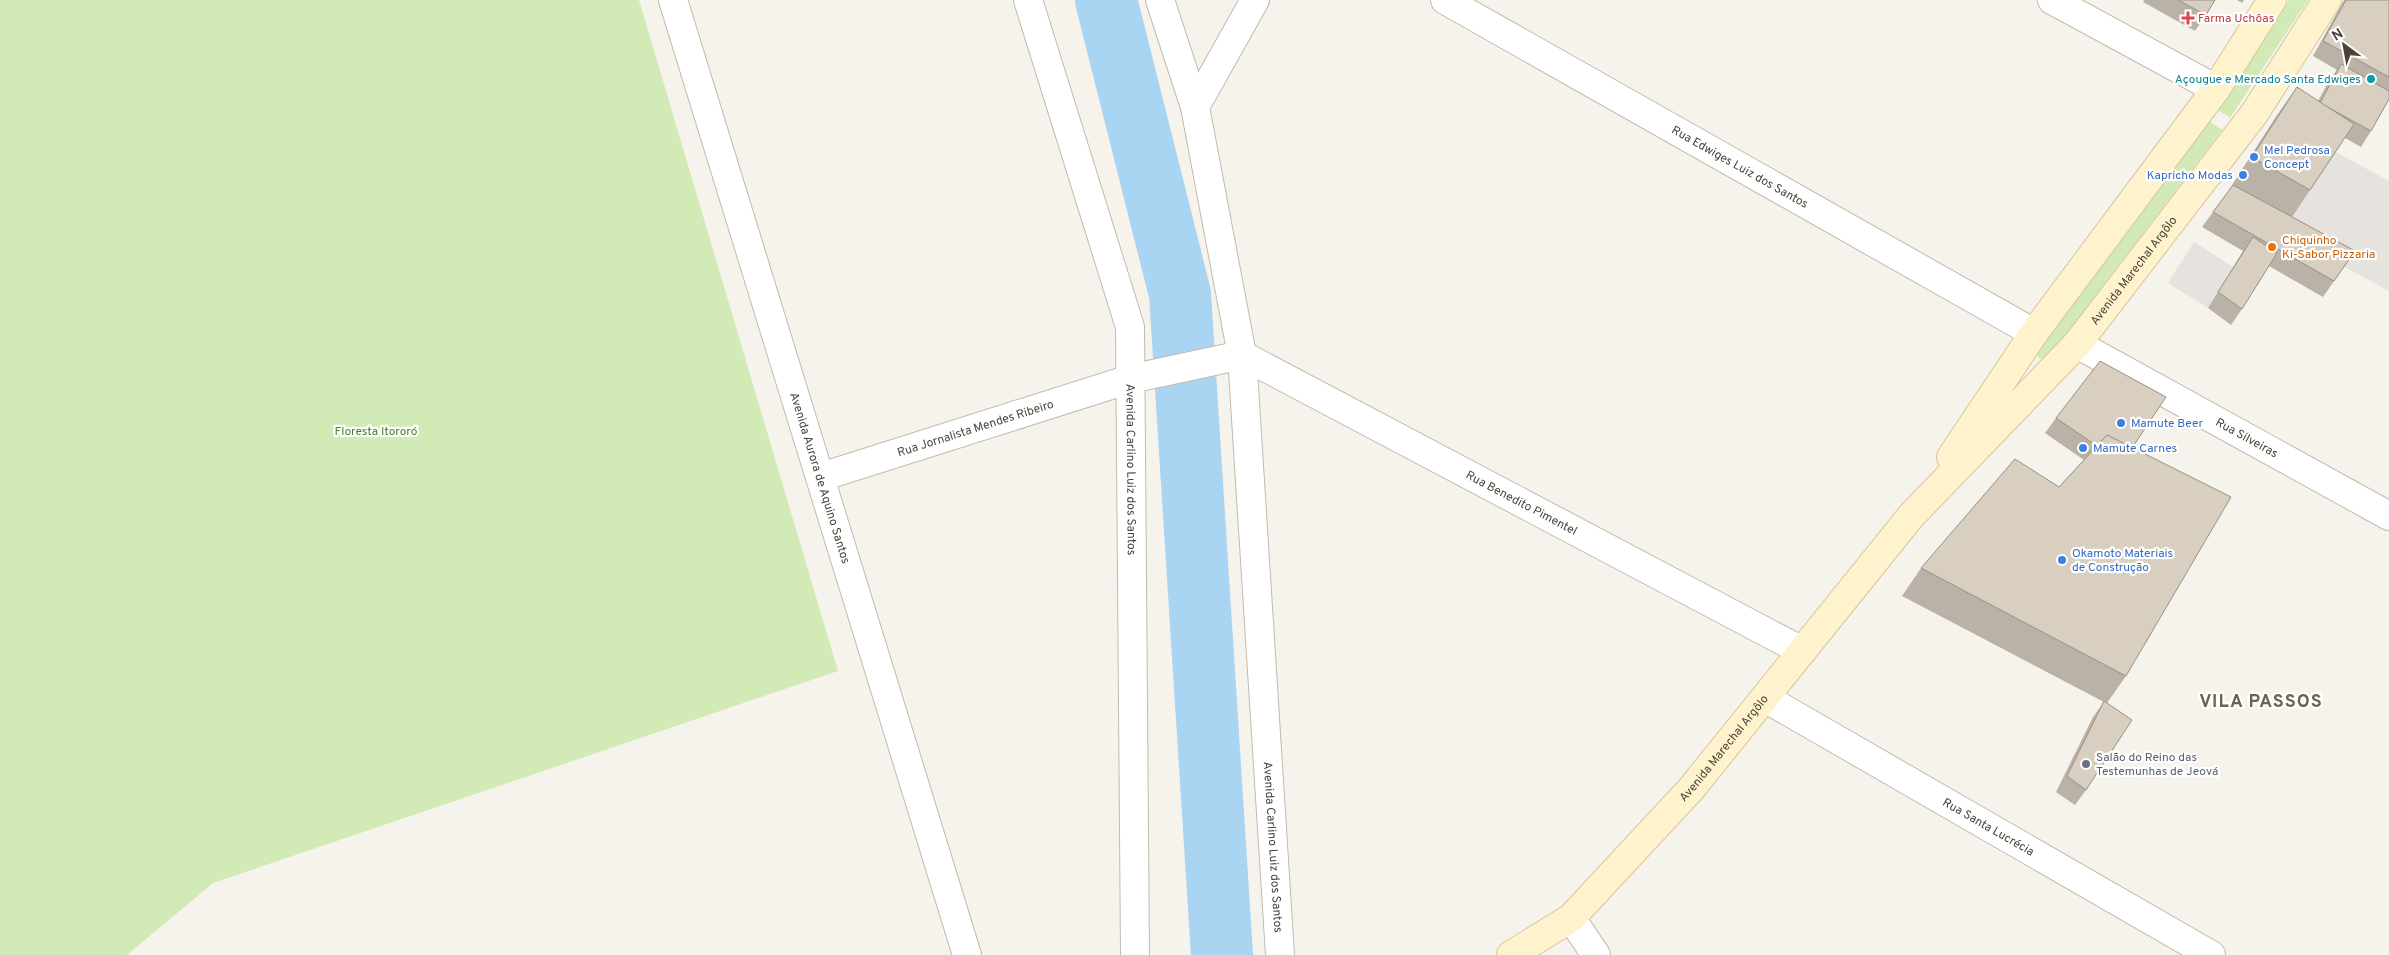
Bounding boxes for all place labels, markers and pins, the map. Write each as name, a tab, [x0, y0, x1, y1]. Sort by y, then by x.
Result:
place label: Farma Uchôas	[2198, 11, 2274, 27]
marker: Farma Uchôas	[2182, 12, 2194, 24]
place label: Açougue e Mercado Santa Edwiges	[2175, 72, 2361, 88]
marker: Açougue e Mercado Santa Edwiges	[2365, 73, 2377, 85]
place label: Mel Pedrosa Concept	[2264, 143, 2330, 173]
marker: Mel Pedrosa Concept	[2248, 151, 2260, 163]
place label: Kapricho Modas	[2147, 168, 2233, 184]
marker: Kapricho Modas	[2237, 169, 2249, 181]
place label: Chiquinho Ki-Sabor Pizzaria	[2282, 233, 2375, 263]
marker: Chiquinho Ki-Sabor Pizzaria	[2266, 241, 2278, 253]
place label: Mamute Beer	[2131, 416, 2204, 432]
marker: Mamute Beer	[2115, 417, 2127, 429]
place label: Mamute Carnes	[2093, 441, 2177, 457]
marker: Mamute Carnes	[2077, 442, 2089, 454]
place label: Okamoto Materiais de Construção	[2072, 546, 2173, 576]
marker: Okamoto Materiais de Construção	[2056, 554, 2068, 566]
place label: Salão do Reino das Testemunhas de Jeová	[2096, 750, 2218, 780]
marker: Salão do Reino das Testemunhas de Jeová	[2080, 758, 2092, 770]

